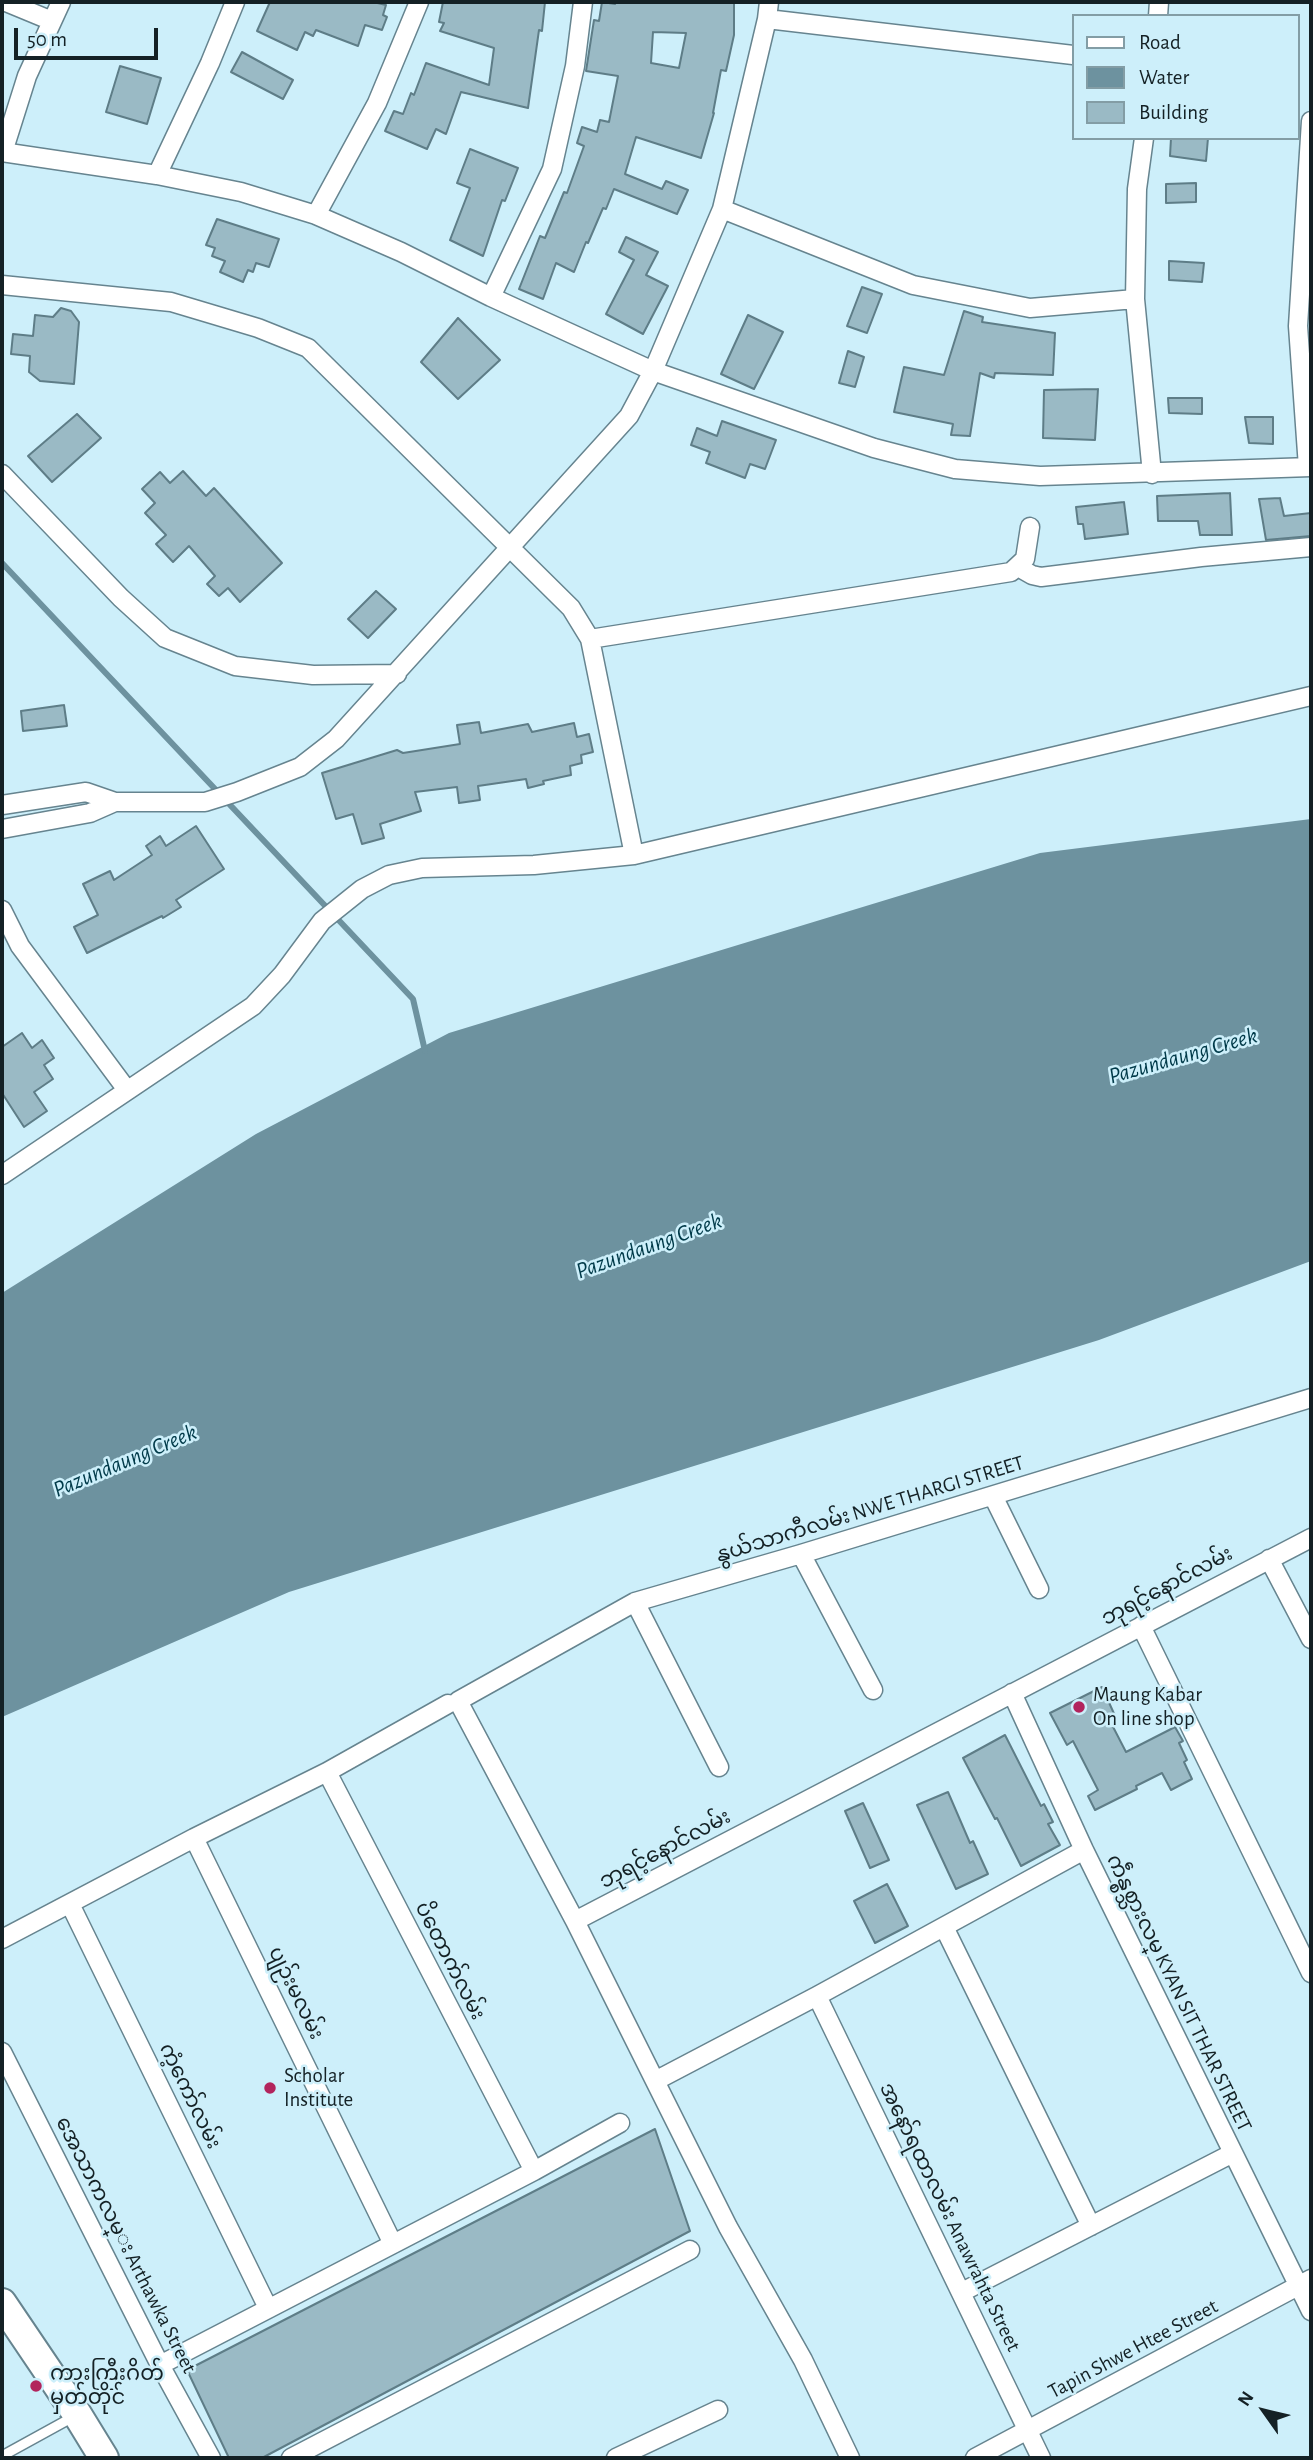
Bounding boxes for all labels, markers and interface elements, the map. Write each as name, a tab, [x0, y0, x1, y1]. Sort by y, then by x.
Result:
scale bar	[18, 14, 161, 58]
legend	[1072, 14, 1299, 140]
text: 50 m	[27, 29, 67, 50]
text: Road	[1139, 32, 1181, 53]
text: Water	[1139, 67, 1189, 88]
text: Building	[1139, 102, 1208, 123]
water label: Pazundaung Creek	[1105, 1022, 1261, 1090]
water label: Pazundaung Creek	[572, 1207, 726, 1285]
water label: Pazundaung Creek	[49, 1418, 201, 1504]
street label: နွယ်သာကီလမ်း NWE THARGI STREET	[713, 1450, 1027, 1568]
street label: ဘုရင့်နောင်လမ်း	[1097, 1541, 1237, 1631]
place label: Maung Kabar On line shop	[1093, 1682, 1202, 1732]
marker: Maung Kabar On line shop	[1071, 1699, 1087, 1715]
street label: ဘုရင့်နောင်လမ်း	[595, 1804, 735, 1894]
street label: ကဵန္စစ္သားလမ္ KYAN SIT THAR STREET	[1101, 1850, 1257, 2136]
street label: ပိတောက်လမ်း	[409, 1898, 491, 2024]
street label: ပျဉ်းမလမ်း	[263, 1943, 329, 2043]
street label: ကံ့ကော်လမ်း	[154, 2039, 226, 2153]
place label: Scholar Institute	[284, 2063, 353, 2113]
street label: အနော်ရထာလမ်း Anawrahta Street	[874, 2078, 1026, 2356]
marker: Scholar Institute	[262, 2080, 278, 2096]
street label: အေသာကလမ္း Arthawka Street	[50, 2112, 202, 2378]
street label: Tapin Shwe Htee Street	[1044, 2294, 1222, 2404]
place label: ကားကြီးဂိတ် မှတ်တိုင်	[50, 2361, 164, 2411]
north arrow	[1229, 2376, 1299, 2446]
marker: ကားကြီးဂိတ် မှတ်တိုင်	[28, 2378, 44, 2394]
text: N	[1235, 2388, 1258, 2410]

